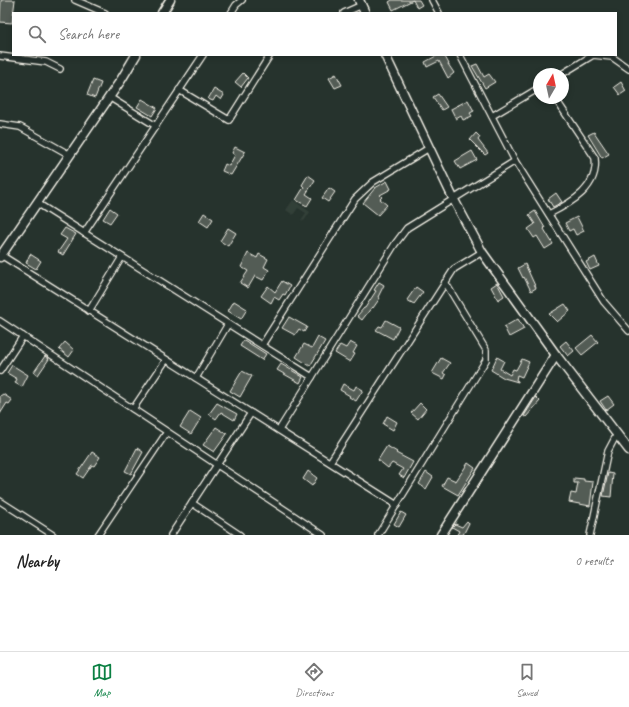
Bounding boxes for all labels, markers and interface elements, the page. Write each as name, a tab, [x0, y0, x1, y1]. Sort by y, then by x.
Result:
search box	[12, 12, 617, 56]
icon: search	[26, 23, 48, 45]
text: Search here	[58, 25, 119, 44]
north arrow	[533, 68, 569, 104]
text: Nearby	[16, 551, 59, 572]
text: 0 results	[575, 553, 613, 569]
tab: Map	[91, 661, 113, 699]
tab: Directions	[295, 661, 334, 699]
tab: Saved	[516, 661, 538, 699]

